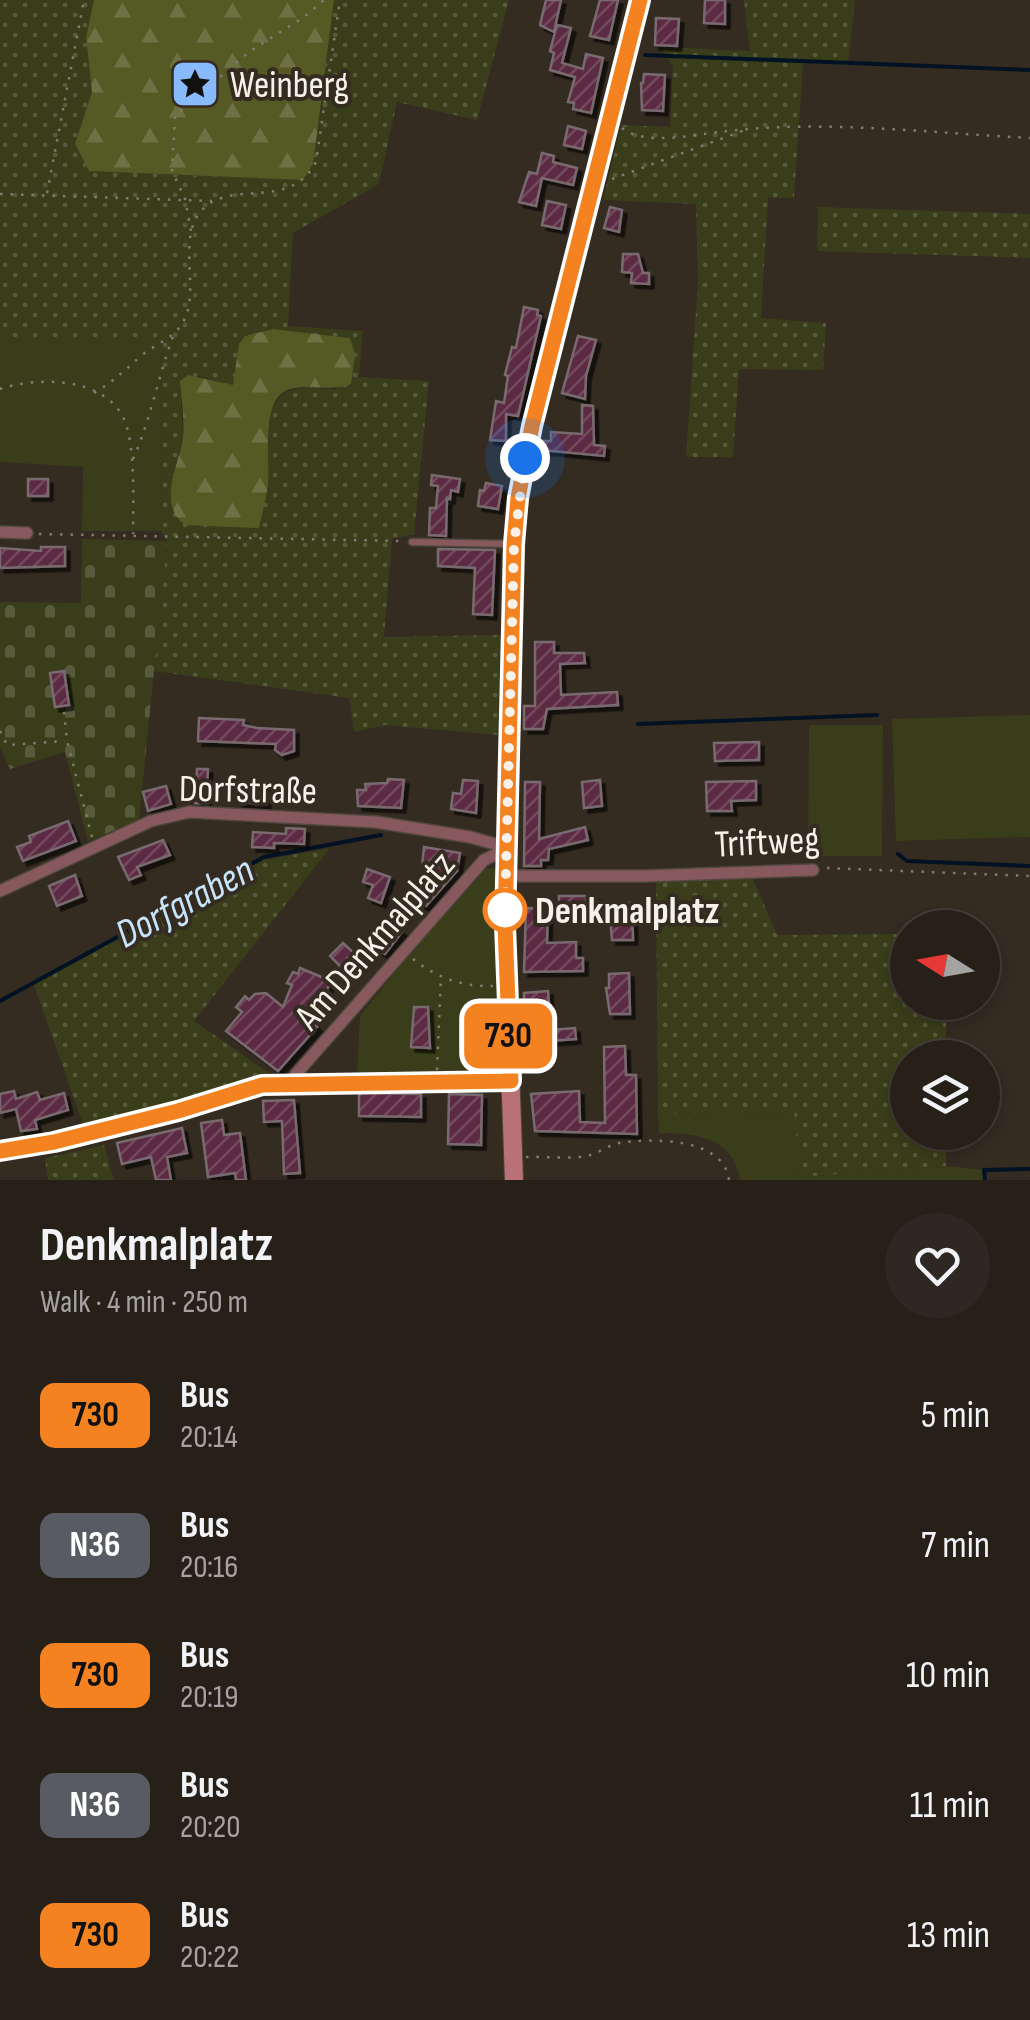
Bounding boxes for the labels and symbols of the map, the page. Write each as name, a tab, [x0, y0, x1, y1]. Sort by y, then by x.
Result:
place icon: Weinberg	[169, 58, 221, 110]
place label: Weinberg	[230, 63, 349, 108]
your location	[500, 433, 550, 483]
street label: Dorfstraße	[178, 767, 317, 814]
street label: Triftweg	[714, 817, 821, 868]
street label: Am Denkmalplatz	[285, 843, 465, 1040]
water label: Dorfgraben	[108, 846, 262, 959]
marker: Denkmalplatz	[484, 889, 526, 931]
place label: Denkmalplatz	[535, 889, 719, 934]
north arrow	[890, 910, 1000, 1020]
line badge: 730	[450, 1004, 566, 1068]

